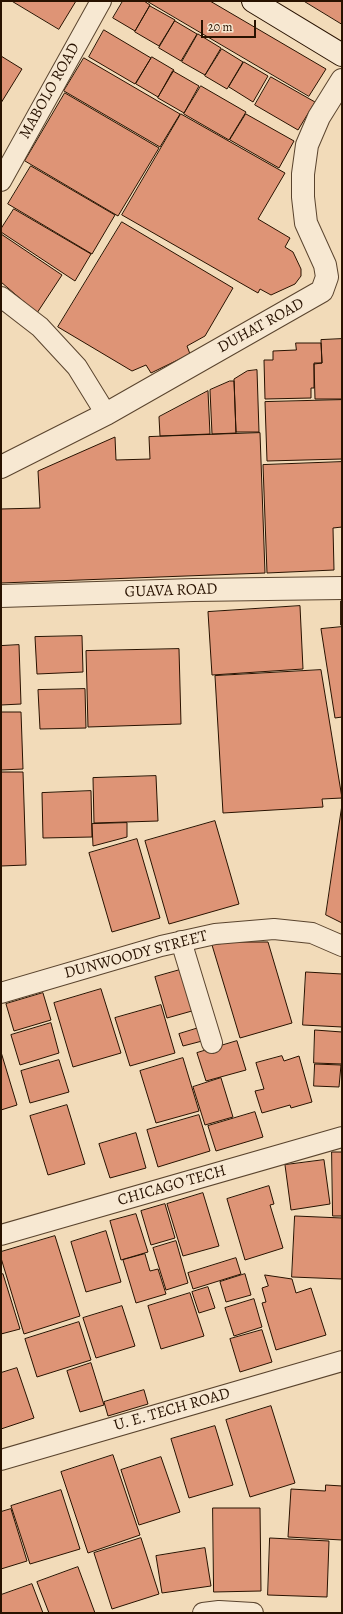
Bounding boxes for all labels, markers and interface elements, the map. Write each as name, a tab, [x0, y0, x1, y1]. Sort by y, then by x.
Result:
scale bar	[203, 12, 258, 38]
text: 20 m	[208, 19, 232, 35]
street label: MABOLO ROAD	[16, 40, 84, 142]
street label: DUHAT ROAD	[214, 294, 308, 358]
street label: GUAVA ROAD	[124, 580, 218, 602]
street label: DUNWOODY STREET	[62, 927, 210, 983]
street label: CHICAGO TECH	[116, 1161, 228, 1211]
street label: U. E. TECH ROAD	[112, 1384, 232, 1436]

